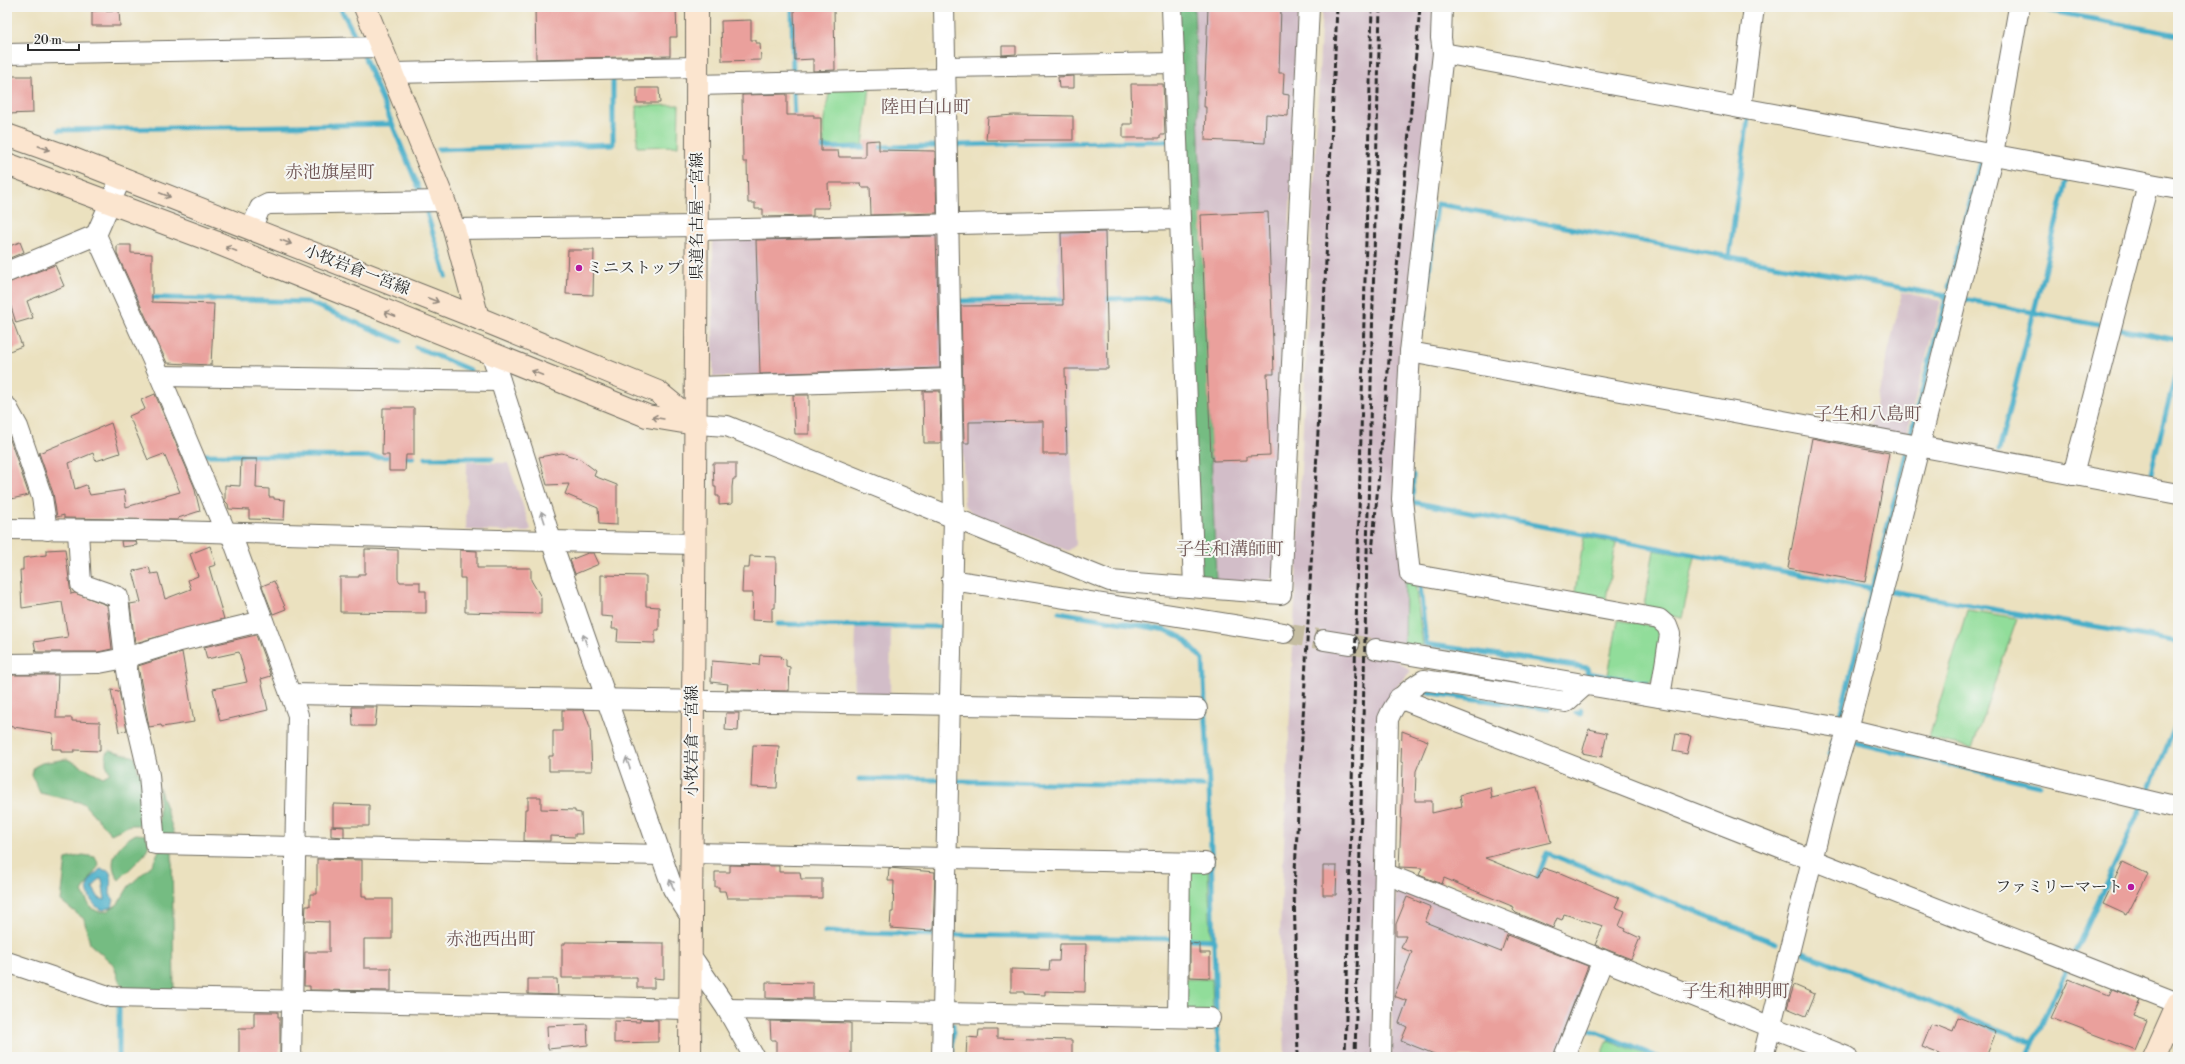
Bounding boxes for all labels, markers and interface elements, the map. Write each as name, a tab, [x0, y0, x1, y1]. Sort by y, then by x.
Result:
scale bar	[28, 26, 79, 52]
text: 20 m	[34, 33, 62, 48]
district label: 陸田白山町	[881, 96, 971, 119]
one-way arrow	[37, 144, 49, 152]
street label: 県道名古屋一宮線	[687, 152, 707, 280]
district label: 赤池旗屋町	[285, 161, 375, 184]
one-way arrow	[158, 191, 170, 199]
one-way arrow	[279, 239, 291, 247]
street label: 小牧岩倉一宮線	[301, 241, 413, 299]
one-way arrow	[225, 244, 237, 252]
place label: ミニストップ	[587, 258, 683, 278]
marker: ミニストップ	[574, 263, 584, 273]
one-way arrow	[426, 297, 438, 305]
one-way arrow	[384, 310, 396, 317]
one-way arrow	[531, 368, 543, 376]
district label: 子生和八島町	[1814, 403, 1922, 426]
one-way arrow	[652, 414, 665, 422]
one-way arrow	[539, 511, 546, 524]
district label: 子生和溝師町	[1176, 538, 1284, 561]
one-way arrow	[581, 634, 589, 646]
street label: 小牧岩倉一宮線	[682, 685, 702, 797]
one-way arrow	[624, 757, 632, 769]
place label: ファミリーマート	[1995, 877, 2123, 897]
one-way arrow	[668, 879, 676, 891]
marker: ファミリーマート	[2126, 882, 2136, 892]
district label: 赤池西出町	[446, 928, 536, 951]
district label: 子生和神明町	[1682, 980, 1790, 1003]

